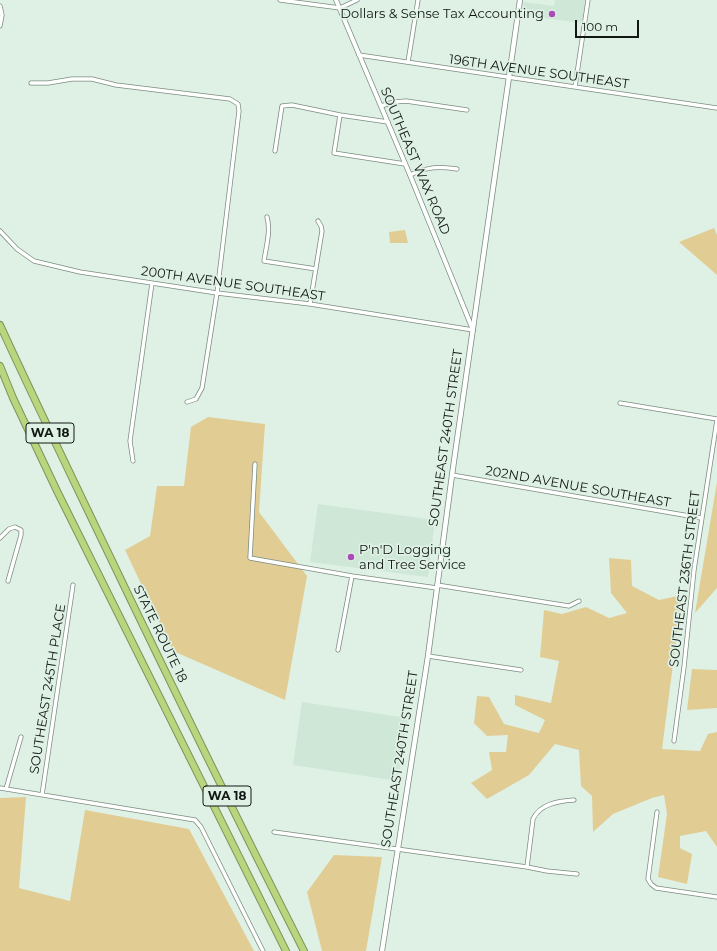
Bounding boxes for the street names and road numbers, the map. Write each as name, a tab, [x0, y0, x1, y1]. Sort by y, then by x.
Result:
street label: 196TH AVENUE SOUTHEAST	[448, 52, 630, 92]
street label: SOUTHEAST WAX ROAD	[377, 85, 453, 237]
street label: 200TH AVENUE SOUTHEAST	[140, 263, 326, 305]
street label: SOUTHEAST 240TH STREET	[426, 348, 466, 528]
road number: WA 18	[26, 423, 74, 443]
street label: 202ND AVENUE SOUTHEAST	[484, 463, 672, 511]
street label: SOUTHEAST 236TH STREET	[666, 490, 704, 668]
street label: STATE ROUTE 18	[130, 583, 190, 685]
street label: SOUTHEAST 245TH PLACE	[27, 603, 69, 775]
street label: SOUTHEAST 240TH STREET	[378, 669, 422, 849]
road number: WA 18	[203, 786, 251, 806]

